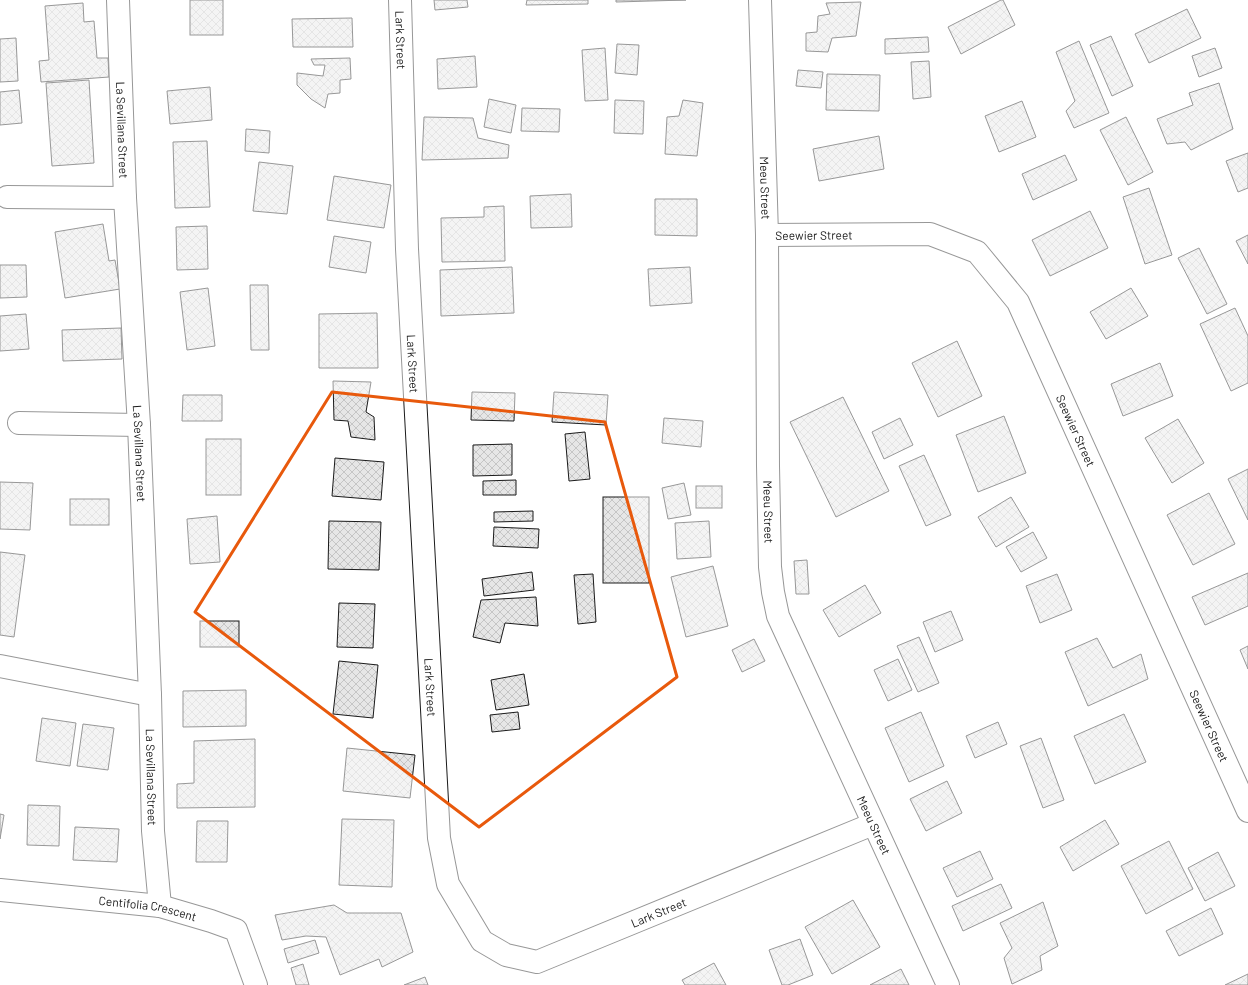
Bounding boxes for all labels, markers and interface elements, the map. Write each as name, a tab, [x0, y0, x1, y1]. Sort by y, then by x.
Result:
street label: Lark Street	[393, 11, 409, 69]
street label: La Sevillana Street	[114, 81, 131, 179]
street label: Meeu Street	[758, 156, 774, 220]
street label: Seewier Street	[775, 227, 853, 242]
street label: Lark Street	[405, 334, 422, 393]
street label: Seewier Street	[1054, 392, 1098, 469]
street label: La Sevillana Street	[131, 405, 149, 502]
street label: Meeu Street	[761, 480, 777, 544]
street label: Lark Street	[422, 658, 439, 717]
street label: Seewier Street	[1187, 688, 1232, 764]
street label: La Sevillana Street	[144, 729, 160, 826]
street label: Meeu Street	[855, 793, 894, 857]
street label: Centifolia Crescent	[98, 893, 198, 923]
street label: Lark Street	[629, 895, 688, 930]

